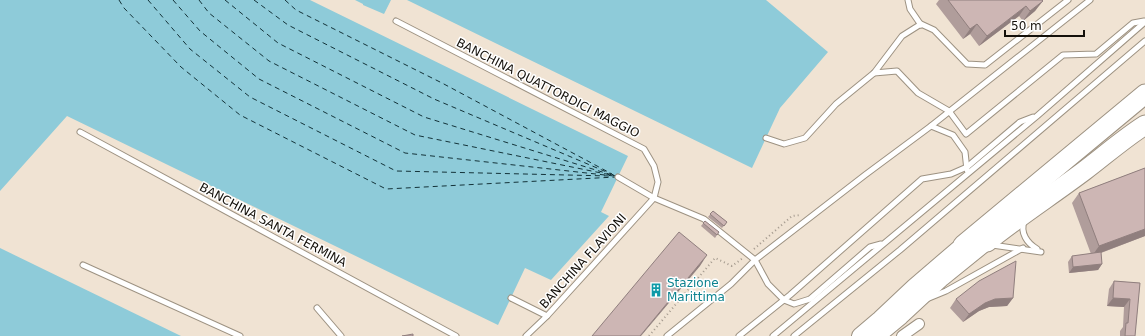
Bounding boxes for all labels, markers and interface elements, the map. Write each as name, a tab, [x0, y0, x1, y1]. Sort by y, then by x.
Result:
scale bar	[1005, 12, 1084, 38]
text: 50 m	[1011, 19, 1042, 33]
street label: BANCHINA QUATTORDICI MAGGIO	[454, 36, 642, 140]
street label: BANCHINA SANTA FERMINA	[197, 180, 350, 270]
street label: BANCHINA FLAVIONI	[537, 211, 629, 311]
place label: Stazione Marittima	[667, 276, 725, 304]
building icon: Stazione Marittima	[648, 282, 664, 298]

